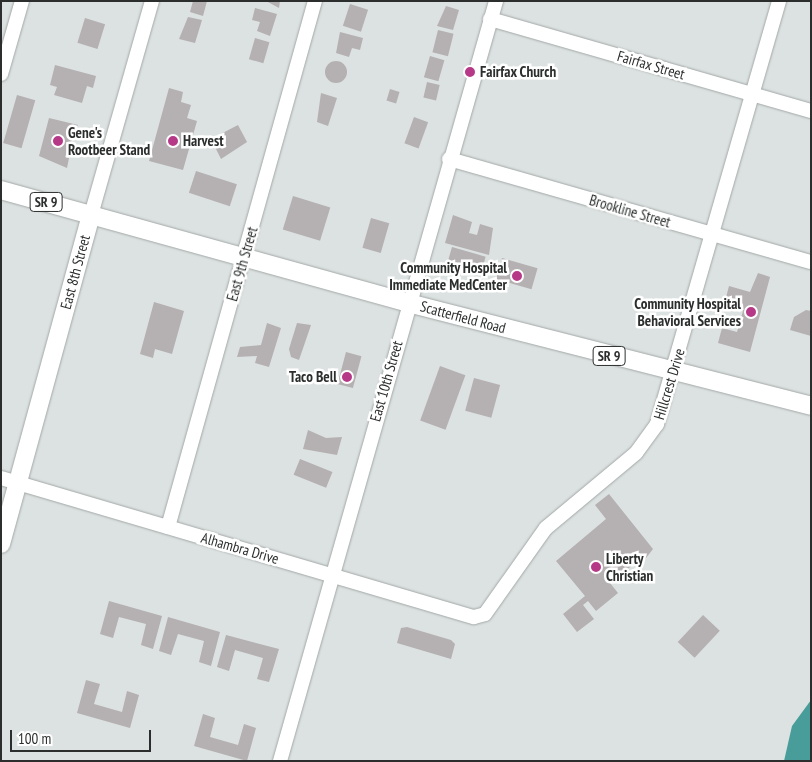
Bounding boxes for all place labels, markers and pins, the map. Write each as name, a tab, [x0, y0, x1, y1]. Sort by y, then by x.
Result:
place label: Fairfax Church	[480, 63, 557, 81]
marker: Fairfax Church	[464, 66, 476, 78]
place label: Gene's Rootbeer Stand	[68, 123, 150, 158]
place label: Harvest	[183, 132, 224, 150]
marker: Gene's Rootbeer Stand	[52, 135, 64, 147]
marker: Harvest	[167, 135, 179, 147]
place label: Community Hospital Immediate MedCenter	[389, 258, 507, 293]
marker: Community Hospital Immediate MedCenter	[511, 270, 523, 282]
place label: Community Hospital Behavioral Services	[634, 294, 741, 329]
marker: Community Hospital Behavioral Services	[745, 306, 757, 318]
place label: Taco Bell	[289, 368, 337, 386]
marker: Taco Bell	[341, 371, 353, 383]
place label: Liberty Christian	[606, 549, 653, 584]
marker: Liberty Christian	[590, 561, 602, 573]

